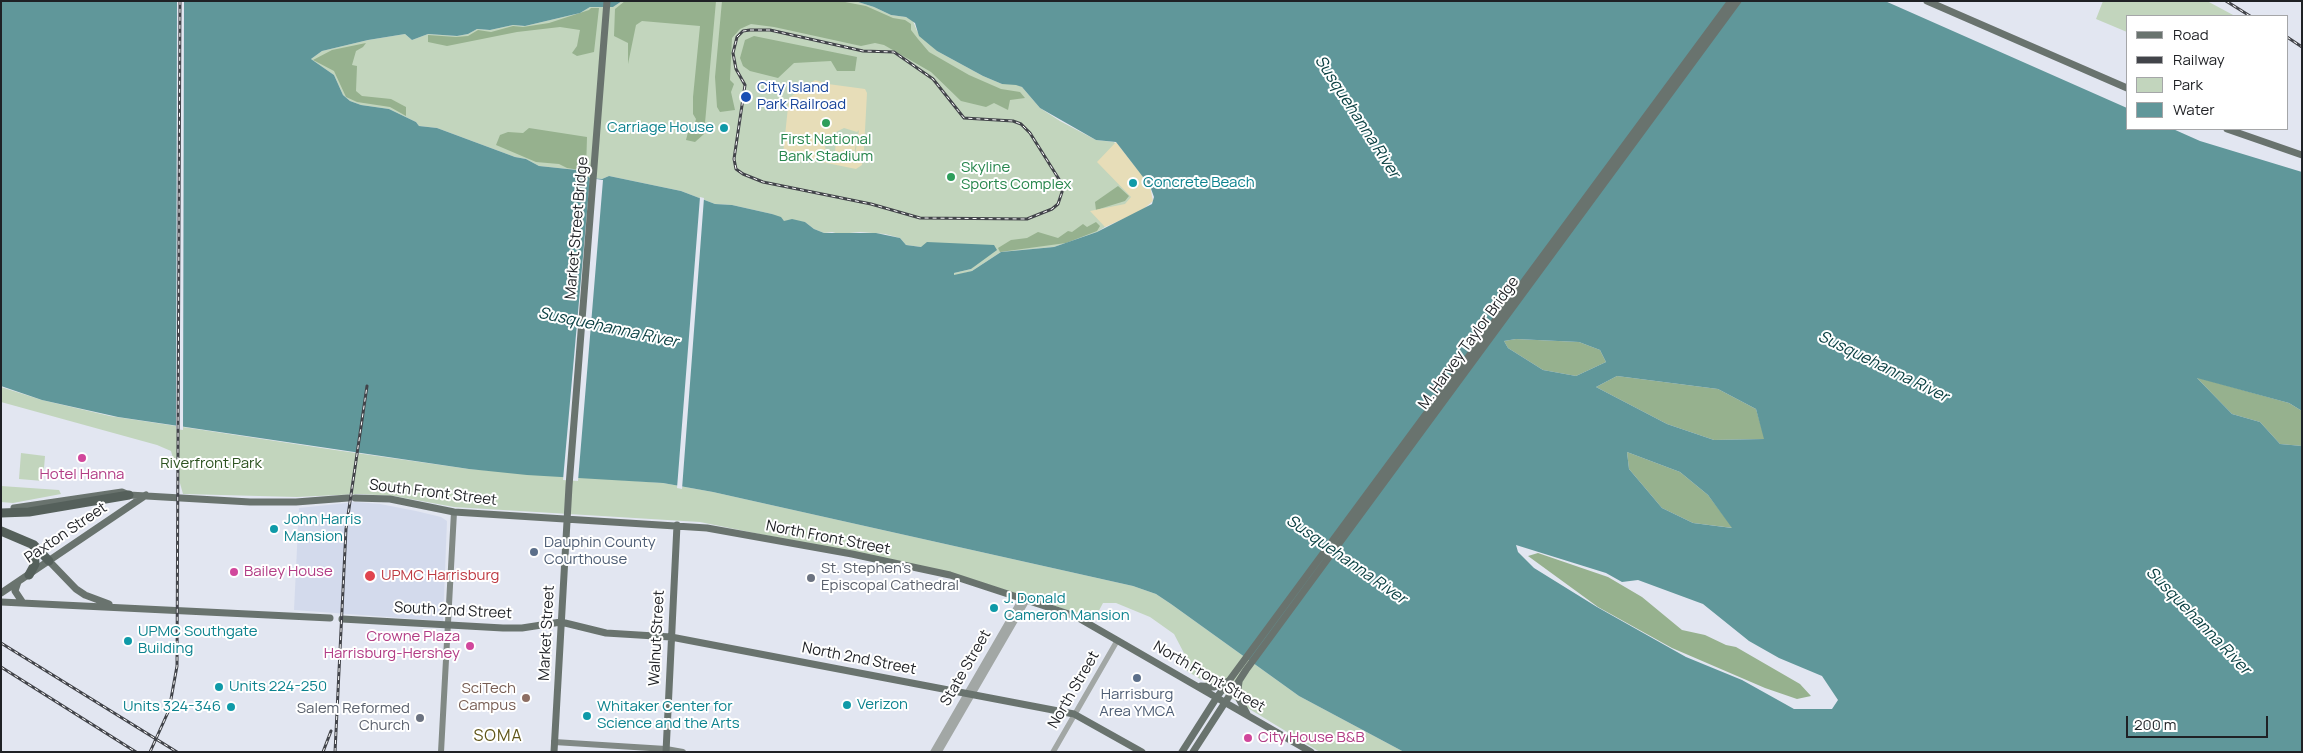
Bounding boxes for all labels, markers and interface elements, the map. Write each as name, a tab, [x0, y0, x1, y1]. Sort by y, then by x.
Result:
legend	[2126, 15, 2288, 130]
text: Road	[2173, 24, 2209, 45]
text: Railway	[2173, 49, 2225, 70]
water label: Susquehanna River	[1310, 52, 1404, 182]
text: Park	[2173, 74, 2203, 95]
place label: City Island Park Railroad	[757, 79, 846, 114]
marker: City Island Park Railroad	[739, 90, 753, 104]
text: Water	[2173, 99, 2215, 120]
marker: First National Bank Stadium	[820, 117, 832, 129]
place label: Carriage House	[607, 119, 714, 137]
marker: Carriage House	[718, 122, 730, 134]
place label: First National Bank Stadium	[779, 131, 873, 166]
street label: Market Street Bridge	[562, 156, 592, 300]
place label: Skyline Sports Complex	[961, 159, 1071, 194]
marker: Skyline Sports Complex	[945, 171, 957, 183]
place label: Concrete Beach	[1143, 174, 1255, 192]
marker: Concrete Beach	[1127, 177, 1139, 189]
street label: M. Harvey Taylor Bridge	[1415, 273, 1523, 413]
water label: Susquehanna River	[536, 304, 680, 352]
water label: Susquehanna River	[1815, 327, 1951, 407]
marker: Hotel Hanna	[76, 452, 88, 464]
park label: Riverfront Park	[160, 455, 262, 473]
place label: Hotel Hanna	[40, 466, 124, 484]
street label: South Front Street	[368, 476, 498, 510]
street label: Paxton Street	[21, 499, 111, 567]
place label: John Harris Mansion	[284, 511, 361, 546]
water label: Susquehanna River	[1282, 511, 1410, 609]
street label: North Front Street	[764, 517, 892, 559]
marker: John Harris Mansion	[268, 523, 280, 535]
place label: Dauphin County Courthouse	[544, 534, 656, 569]
marker: Dauphin County Courthouse	[528, 546, 540, 558]
place label: St. Stephen’s Episcopal Cathedral	[821, 560, 959, 595]
place label: Bailey House	[244, 563, 333, 581]
water label: Susquehanna River	[2142, 563, 2254, 679]
marker: Bailey House	[228, 566, 240, 578]
place label: UPMC Harrisburg	[381, 567, 499, 585]
marker: UPMC Harrisburg	[363, 569, 377, 583]
marker: St. Stephen’s Episcopal Cathedral	[805, 572, 817, 584]
street label: Market Street	[536, 585, 558, 681]
street label: Walnut Street	[645, 590, 669, 686]
place label: J. Donald Cameron Mansion	[1004, 590, 1130, 625]
street label: South 2nd Street	[393, 599, 513, 623]
marker: J. Donald Cameron Mansion	[988, 602, 1000, 614]
place label: UPMC Southgate Building	[138, 623, 258, 658]
street label: State Street	[937, 627, 995, 709]
place label: Crowne Plaza Harrisburg-Hershey	[324, 628, 460, 663]
marker: UPMC Southgate Building	[122, 635, 134, 647]
street label: North Front Street	[1150, 638, 1268, 716]
street label: North 2nd Street	[800, 639, 918, 679]
marker: Crowne Plaza Harrisburg-Hershey	[464, 640, 476, 652]
street label: North Street	[1045, 648, 1103, 732]
marker: Harrisburg Area YMCA	[1131, 672, 1143, 684]
place label: Units 224-250	[229, 678, 327, 696]
place label: SciTech Campus	[459, 680, 516, 715]
marker: Units 224-250	[213, 681, 225, 693]
place label: Harrisburg Area YMCA	[1099, 686, 1175, 721]
marker: SciTech Campus	[520, 692, 532, 704]
place label: Verizon	[857, 696, 908, 714]
place label: Units 324-346	[123, 698, 221, 716]
place label: Whitaker Center for Science and the Arts	[597, 698, 740, 733]
marker: Verizon	[841, 699, 853, 711]
place label: Salem Reformed Church	[297, 700, 410, 735]
marker: Units 324-346	[225, 701, 237, 713]
scale bar	[2128, 706, 2270, 738]
marker: Whitaker Center for Science and the Arts	[581, 710, 593, 722]
marker: Salem Reformed Church	[414, 712, 426, 724]
text: 200 m	[2134, 714, 2177, 735]
district label: SOMA	[473, 727, 523, 747]
place label: City House B&B	[1258, 729, 1365, 747]
marker: City House B&B	[1242, 732, 1254, 744]

